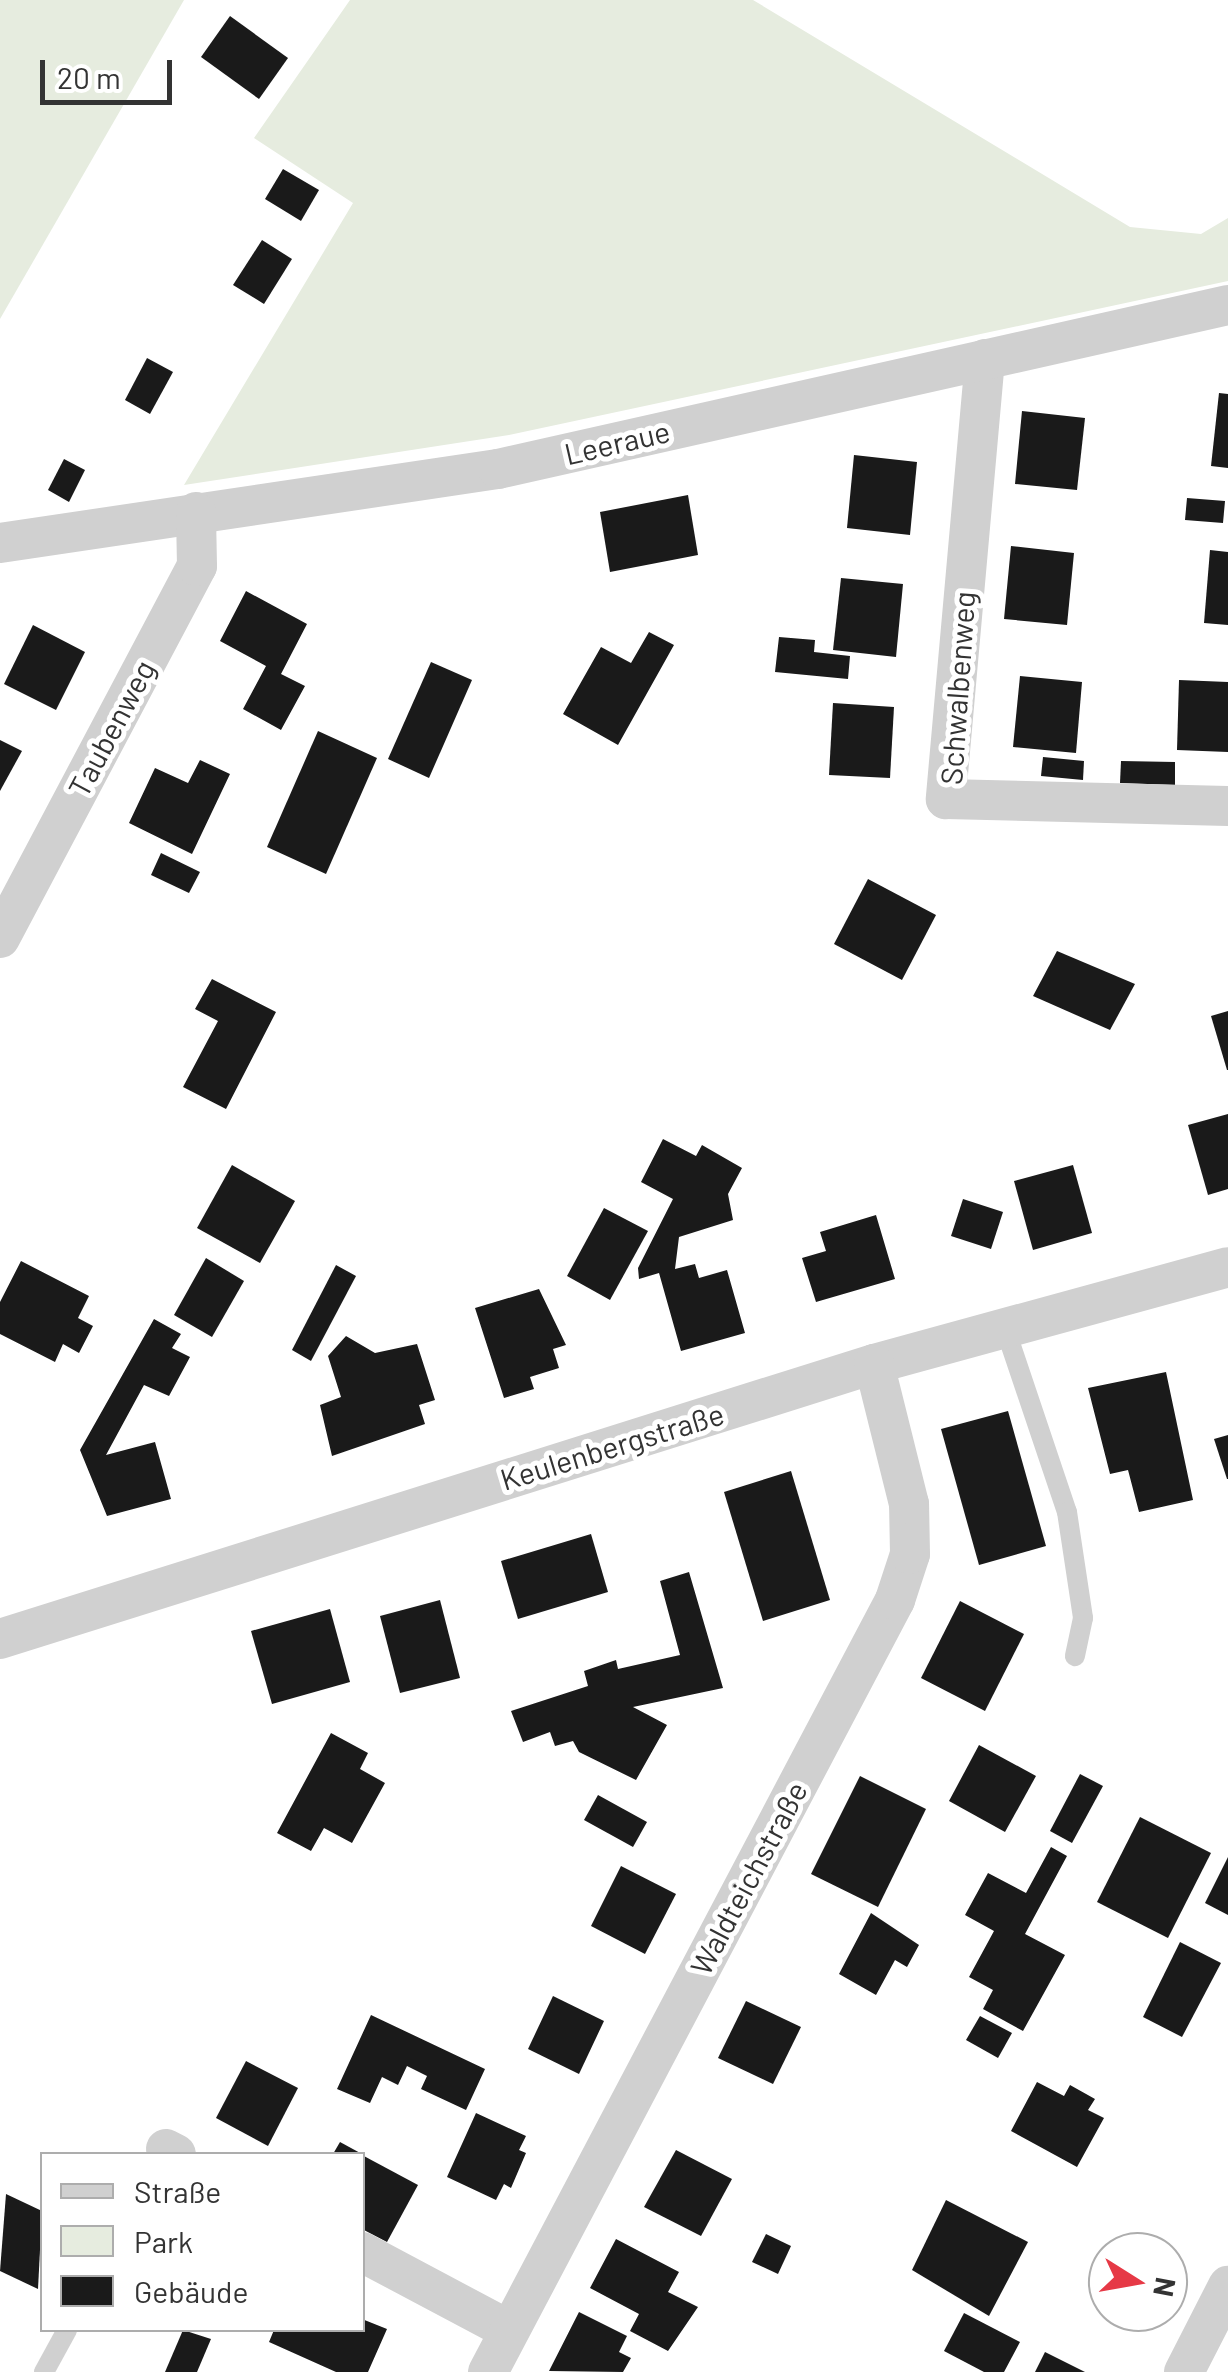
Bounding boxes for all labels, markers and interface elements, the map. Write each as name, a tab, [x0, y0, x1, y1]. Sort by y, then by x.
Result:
scale bar	[45, 40, 178, 102]
text: 20 m	[57, 59, 121, 95]
street label: Leeraue	[561, 412, 673, 472]
street label: Schwalbenweg	[932, 590, 982, 786]
street label: Taubenweg	[60, 654, 162, 802]
street label: Keulenbergstraße	[496, 1395, 728, 1497]
street label: Waldteichstraße	[682, 1775, 814, 1981]
legend	[40, 2152, 365, 2332]
text: Straße	[134, 2173, 221, 2209]
text: Park	[134, 2223, 193, 2259]
north arrow	[1088, 2232, 1188, 2332]
text: Gebäude	[134, 2273, 248, 2309]
text: N	[1147, 2275, 1184, 2300]

